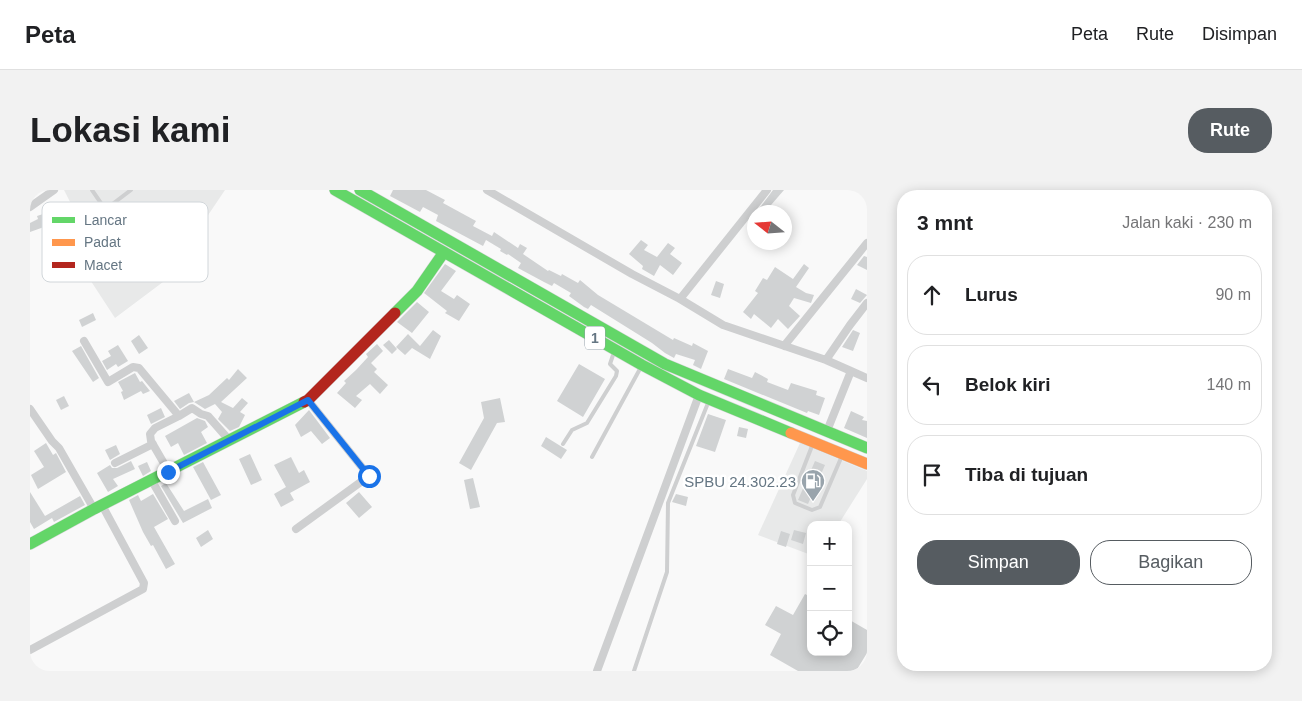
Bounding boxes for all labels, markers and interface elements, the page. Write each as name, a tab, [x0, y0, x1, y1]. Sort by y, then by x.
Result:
text: Peta	[25, 21, 76, 48]
text: Peta	[1071, 24, 1108, 44]
text: Rute	[1136, 24, 1174, 44]
text: Disimpan	[1202, 24, 1277, 44]
button: Rute	[1188, 108, 1272, 153]
text: Lokasi kami	[30, 110, 230, 149]
legend	[42, 202, 208, 282]
north arrow	[747, 205, 792, 250]
text: 3 mnt	[917, 211, 973, 234]
text: Lancar	[84, 212, 127, 228]
text: Jalan kaki · 230 m	[1122, 214, 1252, 231]
text: Padat	[84, 234, 121, 250]
text: Macet	[84, 257, 122, 273]
icon: ahead	[918, 281, 946, 309]
text: Lurus	[965, 284, 1018, 305]
text: 90 m	[1215, 286, 1251, 303]
road number: 1	[585, 326, 605, 350]
icon: left	[918, 371, 946, 399]
text: Belok kiri	[965, 374, 1051, 395]
text: 140 m	[1207, 376, 1251, 393]
route end	[157, 461, 180, 484]
icon: arrive	[918, 461, 946, 489]
text: Tiba di tujuan	[965, 464, 1088, 485]
route start	[358, 465, 381, 488]
fuel station icon: SPBU 24.302.23	[800, 468, 826, 502]
place label: SPBU 24.302.23	[684, 473, 796, 490]
map controls	[807, 521, 852, 656]
button: +	[807, 521, 852, 566]
button: Simpan	[917, 540, 1080, 585]
button: Bagikan	[1090, 540, 1252, 585]
button: −	[807, 566, 852, 611]
button: locate	[807, 611, 852, 656]

